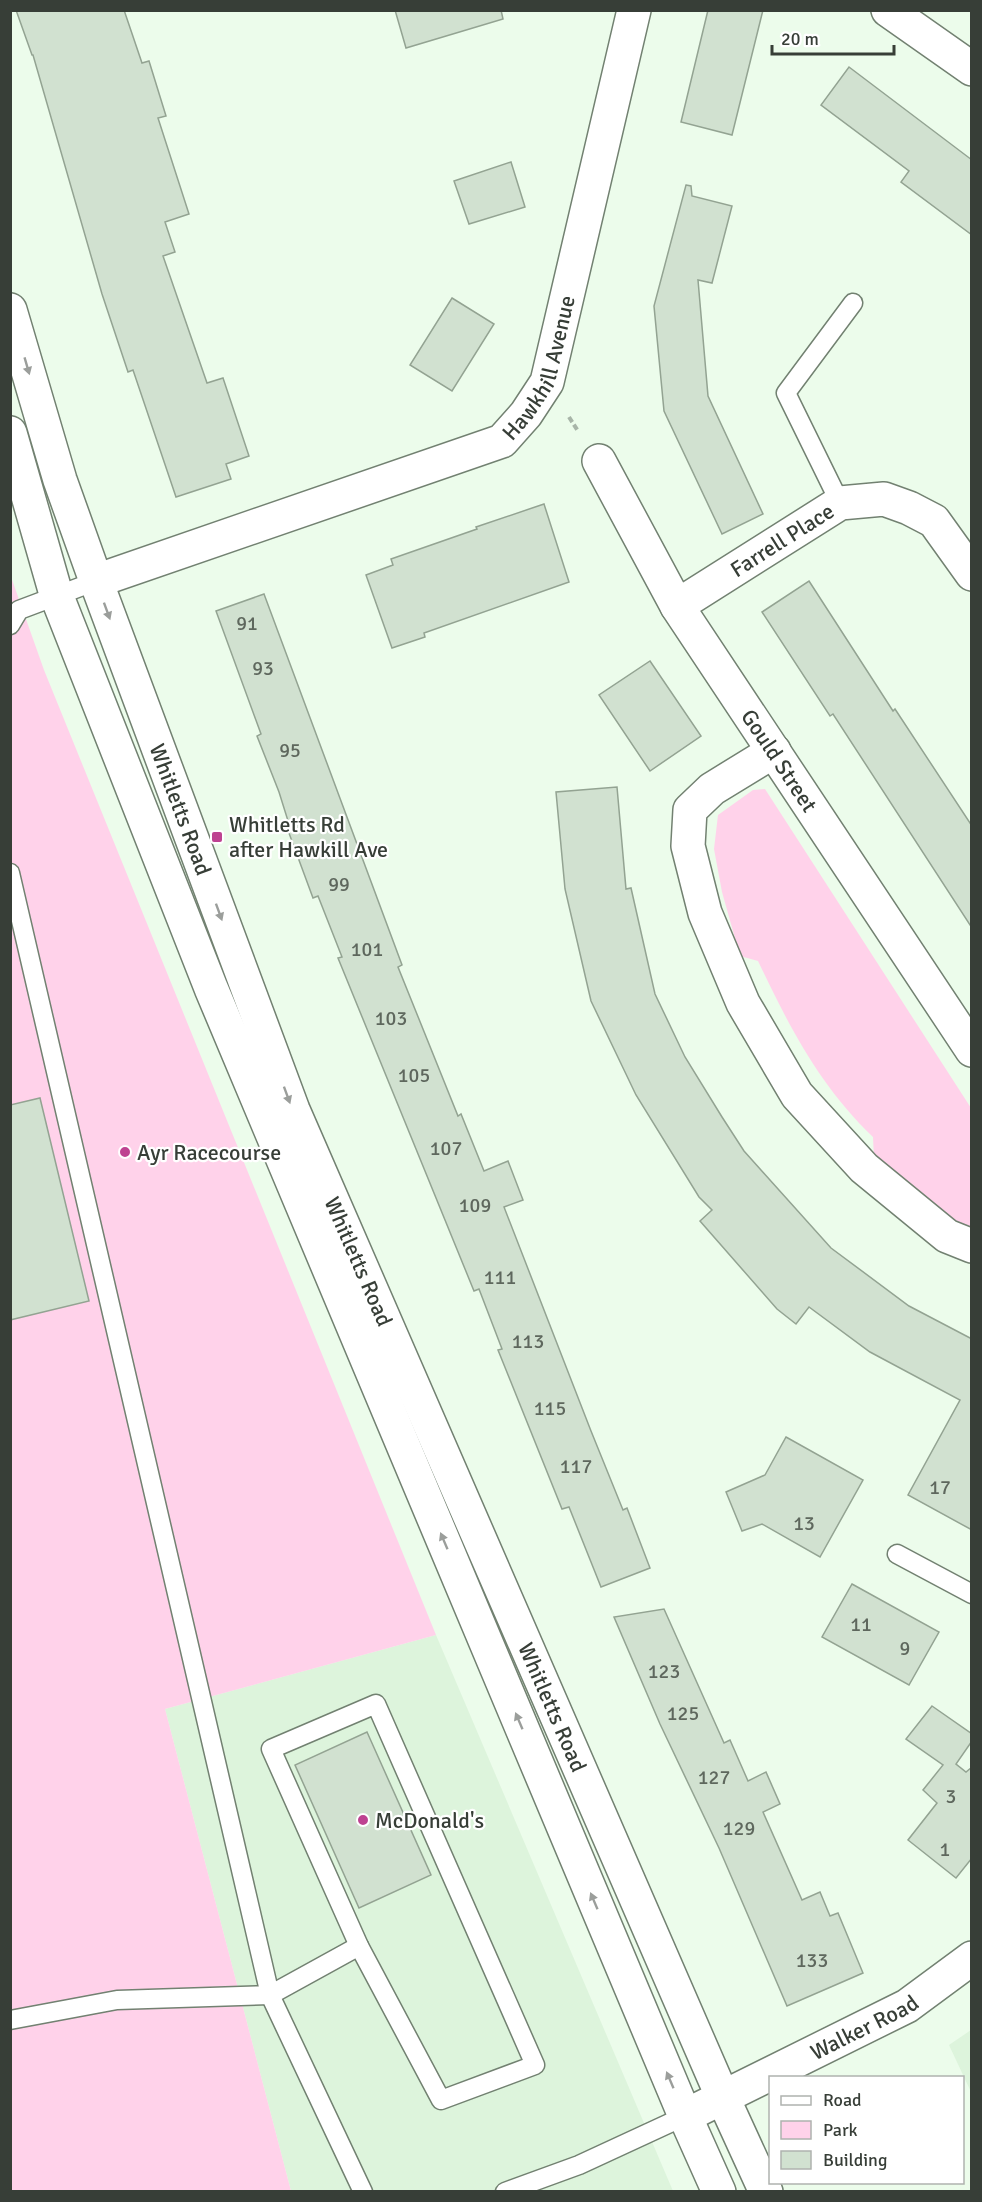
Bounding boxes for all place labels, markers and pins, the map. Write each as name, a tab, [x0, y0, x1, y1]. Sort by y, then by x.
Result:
place label: Whitletts Rd after Hawkill Ave	[229, 811, 388, 863]
marker: Whitletts Rd after Hawkill Ave	[210, 830, 224, 844]
place label: Ayr Racecourse	[137, 1139, 281, 1166]
marker: Ayr Racecourse	[118, 1145, 132, 1159]
place label: McDonald's	[375, 1807, 484, 1834]
marker: McDonald's	[356, 1813, 370, 1827]

